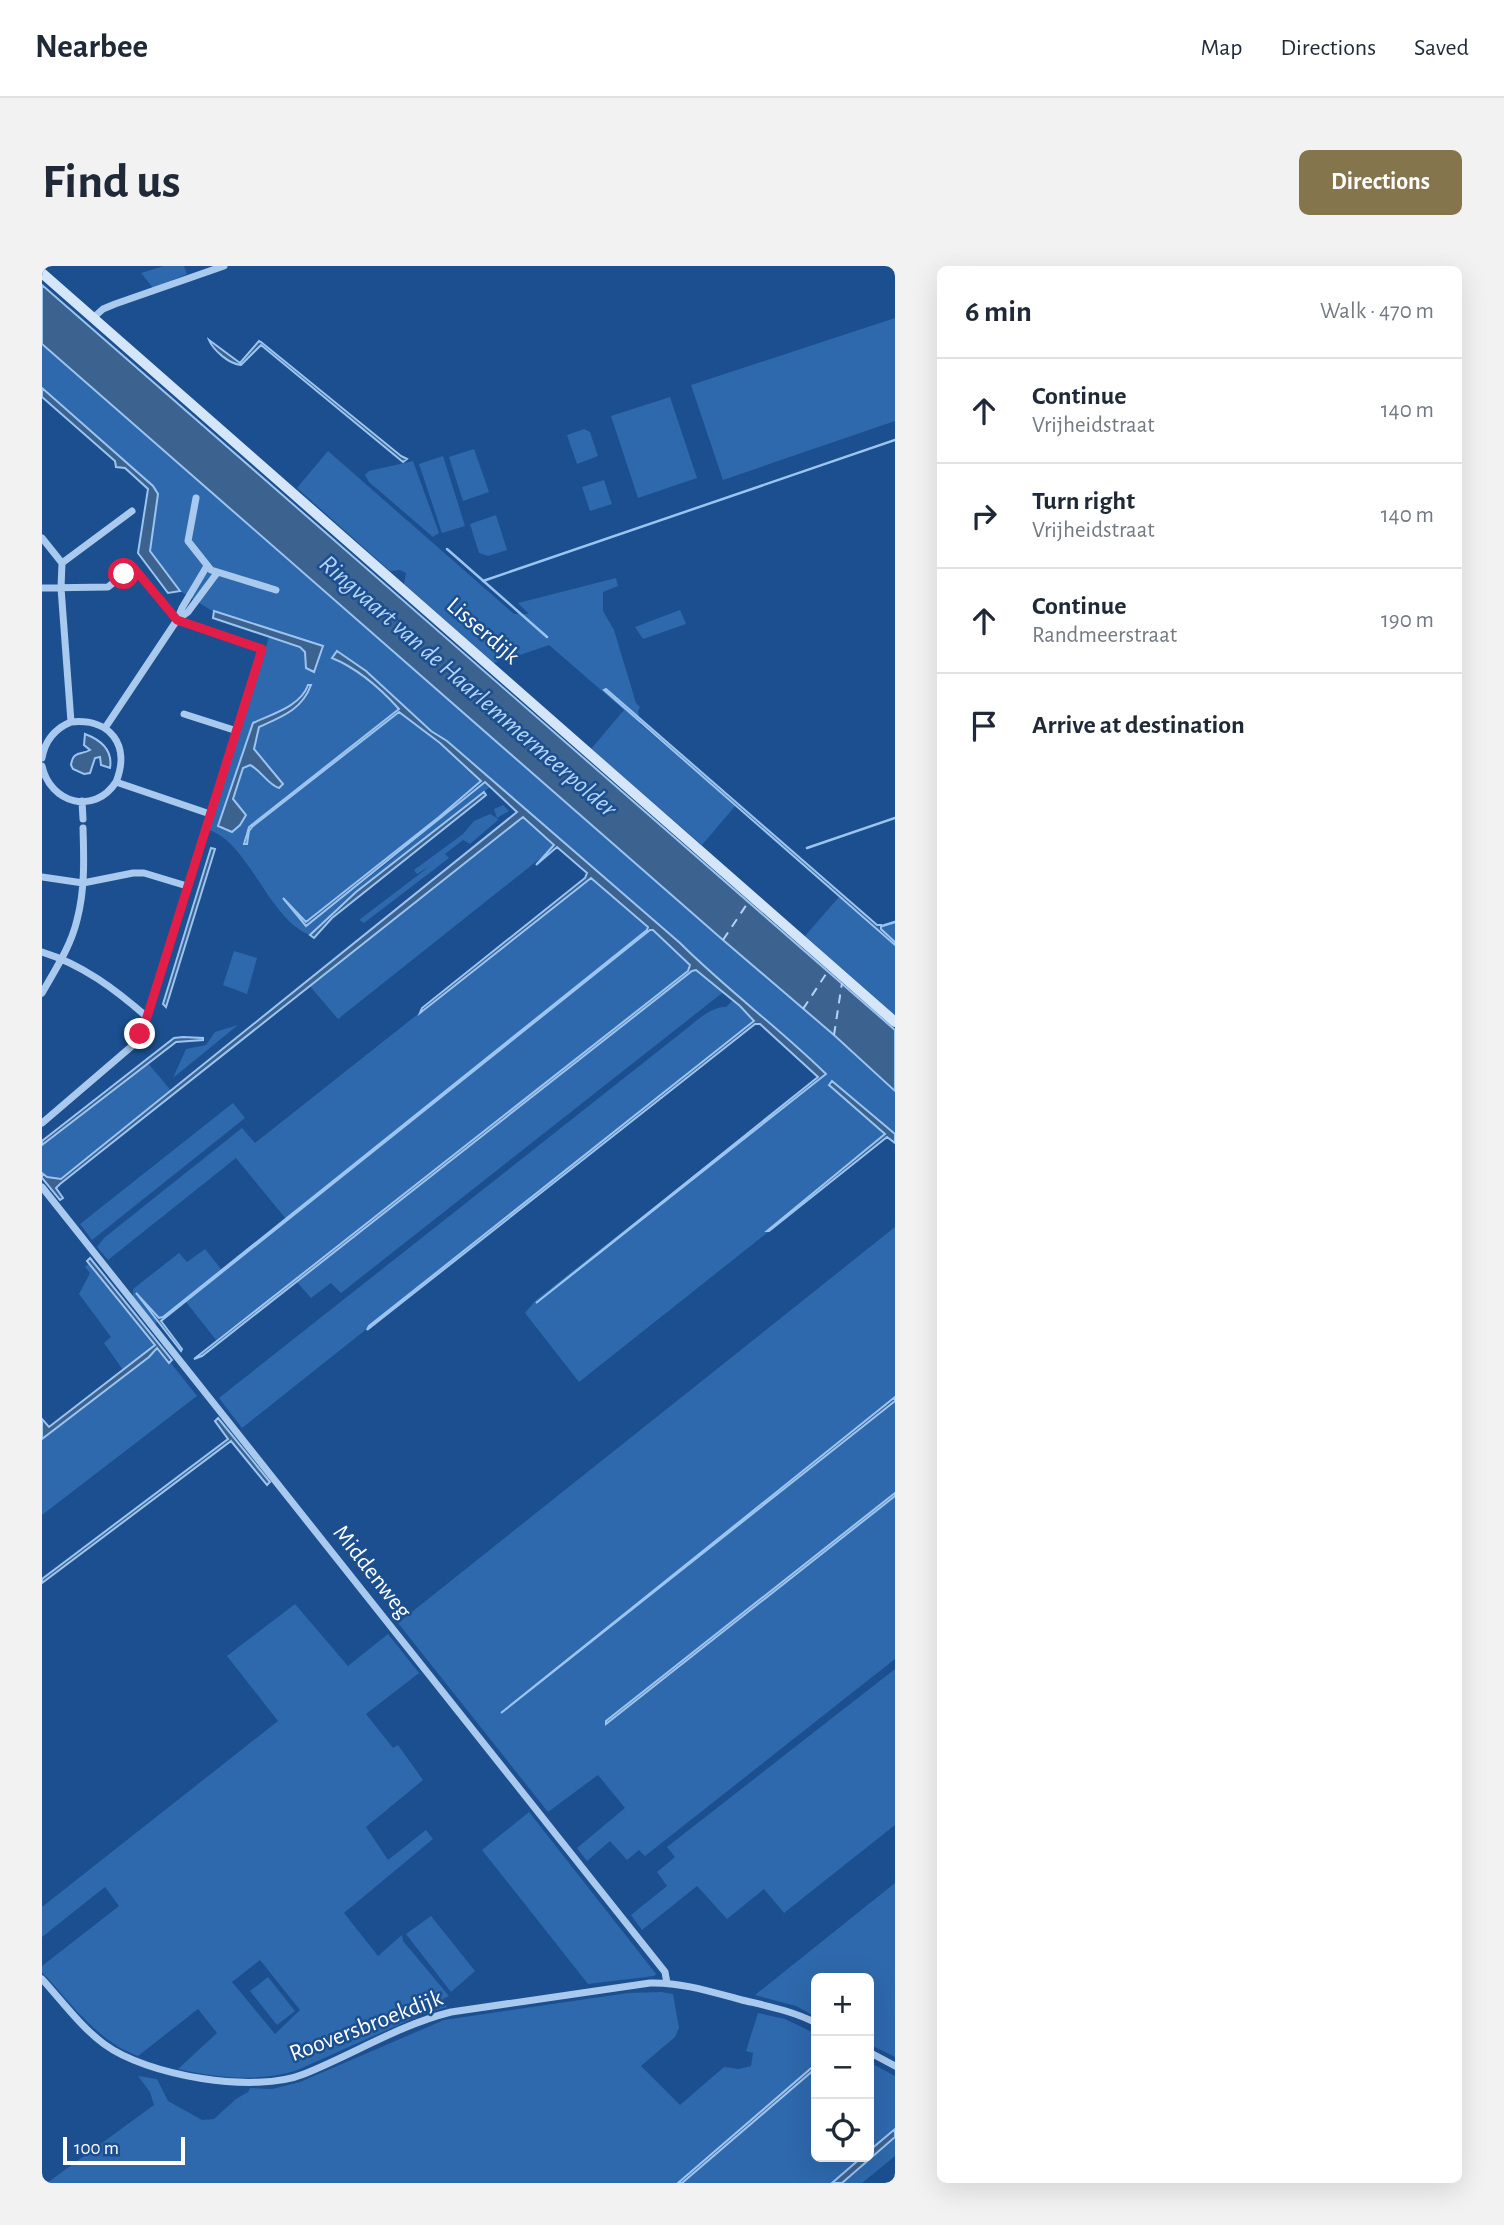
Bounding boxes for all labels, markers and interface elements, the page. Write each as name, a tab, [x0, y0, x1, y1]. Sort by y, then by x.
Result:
text: Nearbee	[35, 31, 148, 64]
text: Map	[1200, 36, 1242, 60]
text: Directions	[1280, 36, 1376, 60]
text: Saved	[1414, 36, 1469, 60]
button: Directions	[1299, 150, 1462, 215]
text: Find us	[42, 158, 181, 207]
text: 6 min	[965, 297, 1032, 327]
text: Walk · 470 m	[1320, 300, 1434, 323]
text: Continue	[1032, 383, 1127, 409]
icon: ahead	[965, 392, 1003, 430]
text: 140 m	[1381, 399, 1434, 422]
text: Vrijheidstraat	[1032, 414, 1155, 437]
text: Turn right	[1032, 488, 1135, 514]
icon: right	[965, 497, 1003, 535]
text: 140 m	[1381, 504, 1434, 527]
text: Vrijheidstraat	[1032, 519, 1155, 542]
water label: Ringvaart van de Haarlemmermeerpolder	[314, 550, 623, 823]
route start	[108, 558, 139, 589]
street label: Lisserdijk	[442, 593, 524, 669]
text: Continue	[1032, 593, 1127, 619]
icon: ahead	[965, 602, 1003, 640]
text: 190 m	[1381, 609, 1434, 632]
text: Randmeerstraat	[1032, 624, 1177, 647]
icon: arrive	[965, 707, 1003, 745]
text: Arrive at destination	[1032, 712, 1245, 738]
route end	[124, 1018, 155, 1049]
street label: Middenweg	[328, 1521, 416, 1623]
map controls	[811, 1973, 874, 2162]
button: +	[811, 1973, 874, 2036]
street label: Rooversbroekdijk	[286, 1986, 446, 2066]
button: −	[811, 2036, 874, 2099]
button: locate	[811, 2099, 874, 2162]
scale bar	[63, 2134, 186, 2166]
text: 100 m	[74, 2139, 119, 2158]

